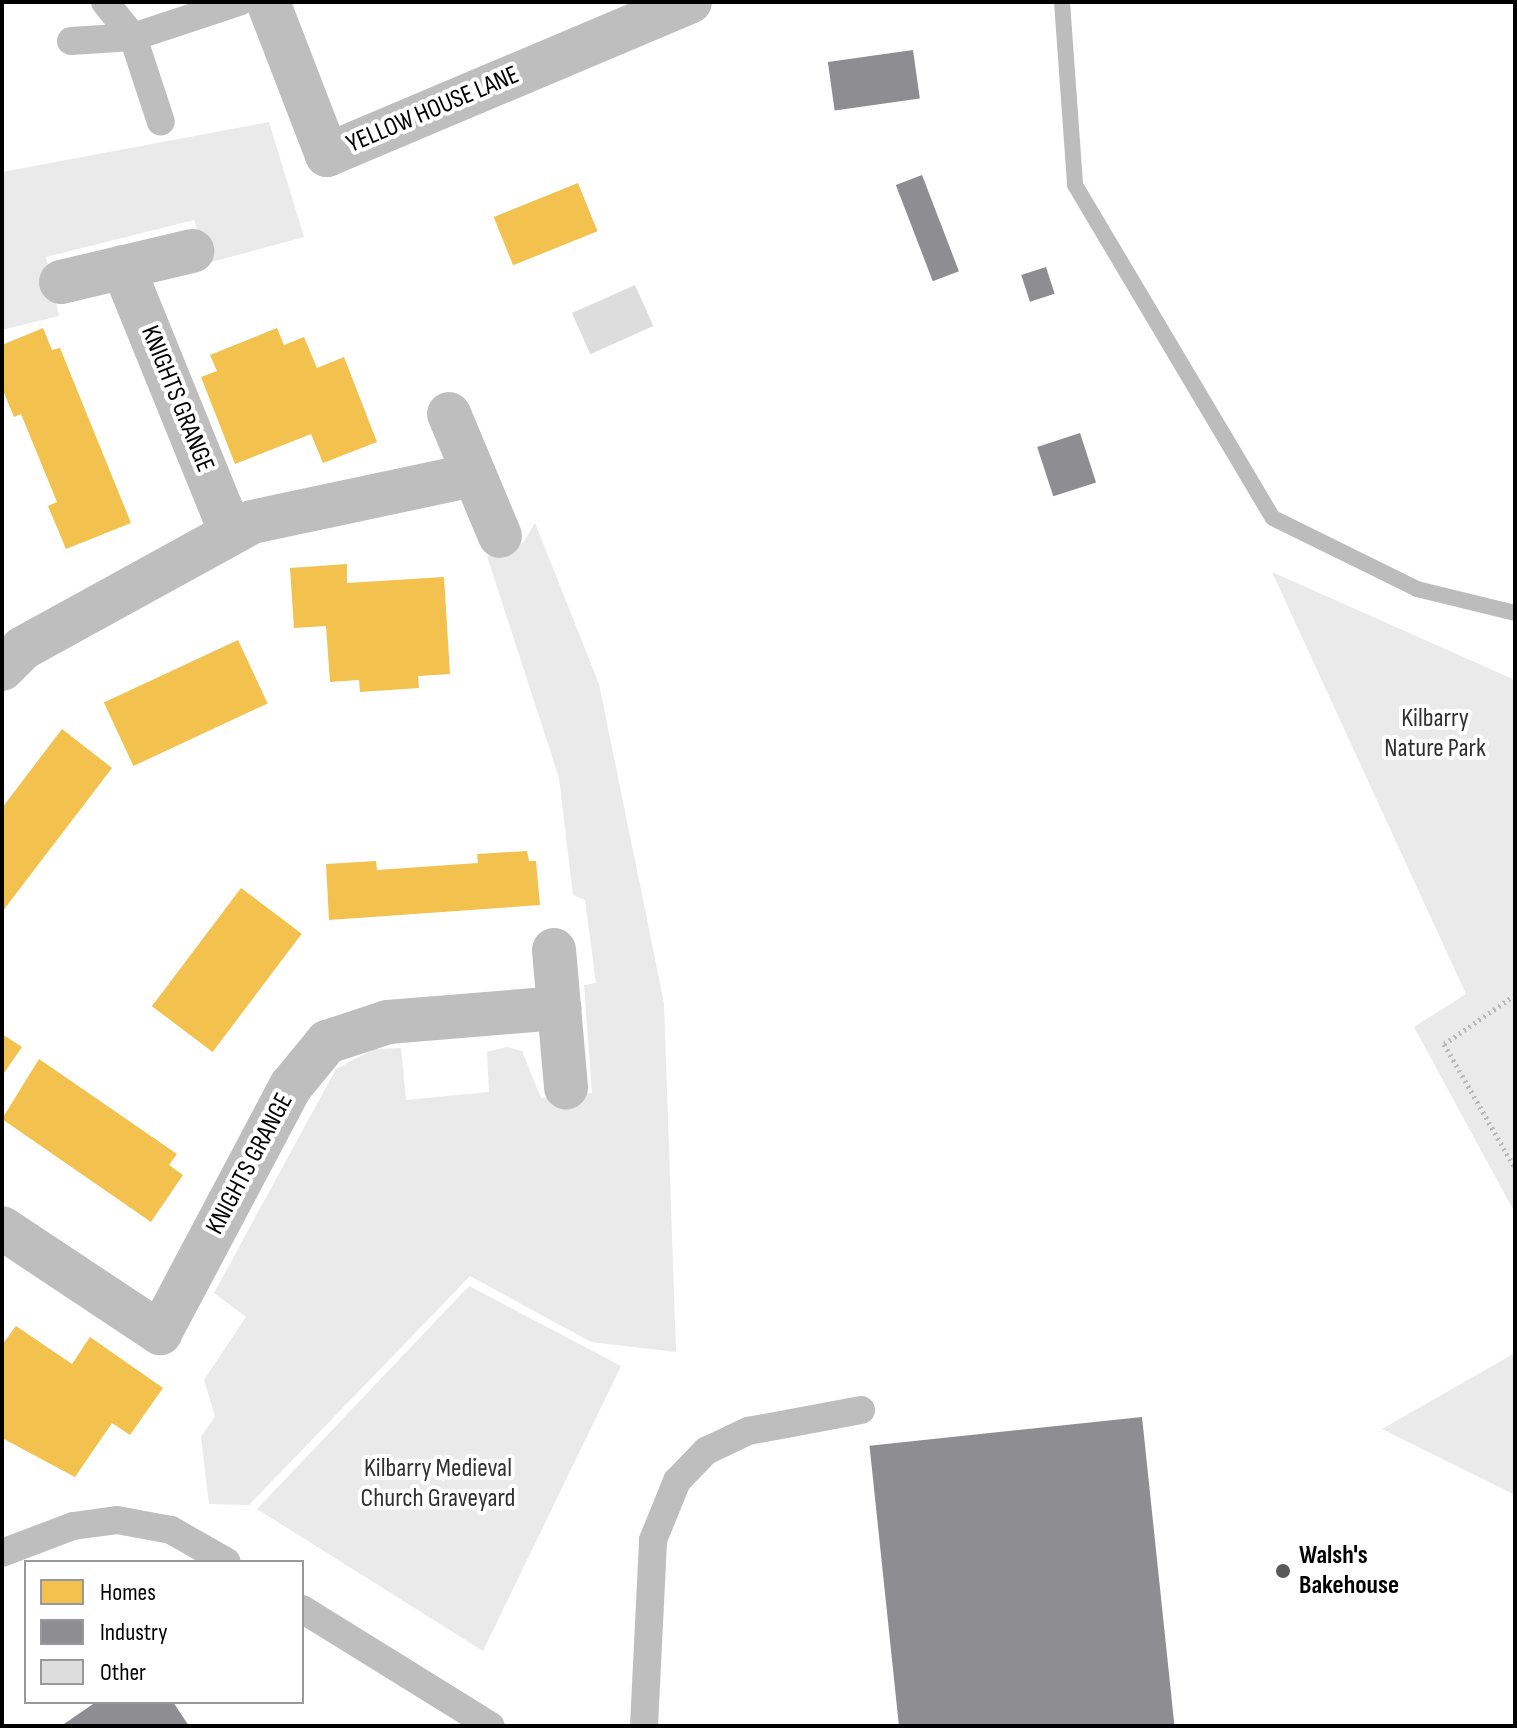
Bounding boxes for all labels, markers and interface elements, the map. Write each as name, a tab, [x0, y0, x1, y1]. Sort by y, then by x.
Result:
street label: YELLOW HOUSE LANE	[342, 60, 524, 160]
street label: KNIGHTS GRANGE	[134, 321, 220, 477]
park label: Kilbarry Nature Park	[1384, 703, 1486, 764]
street label: KNIGHTS GRANGE	[200, 1088, 300, 1240]
park label: Kilbarry Medieval Church Graveyard	[361, 1453, 515, 1514]
place label: Walsh's Bakehouse	[1299, 1540, 1399, 1602]
legend	[24, 1560, 304, 1704]
marker: Walsh's Bakehouse	[1274, 1562, 1292, 1580]
text: Homes	[100, 1578, 156, 1607]
text: Industry	[100, 1618, 167, 1647]
text: Other	[100, 1658, 146, 1687]

